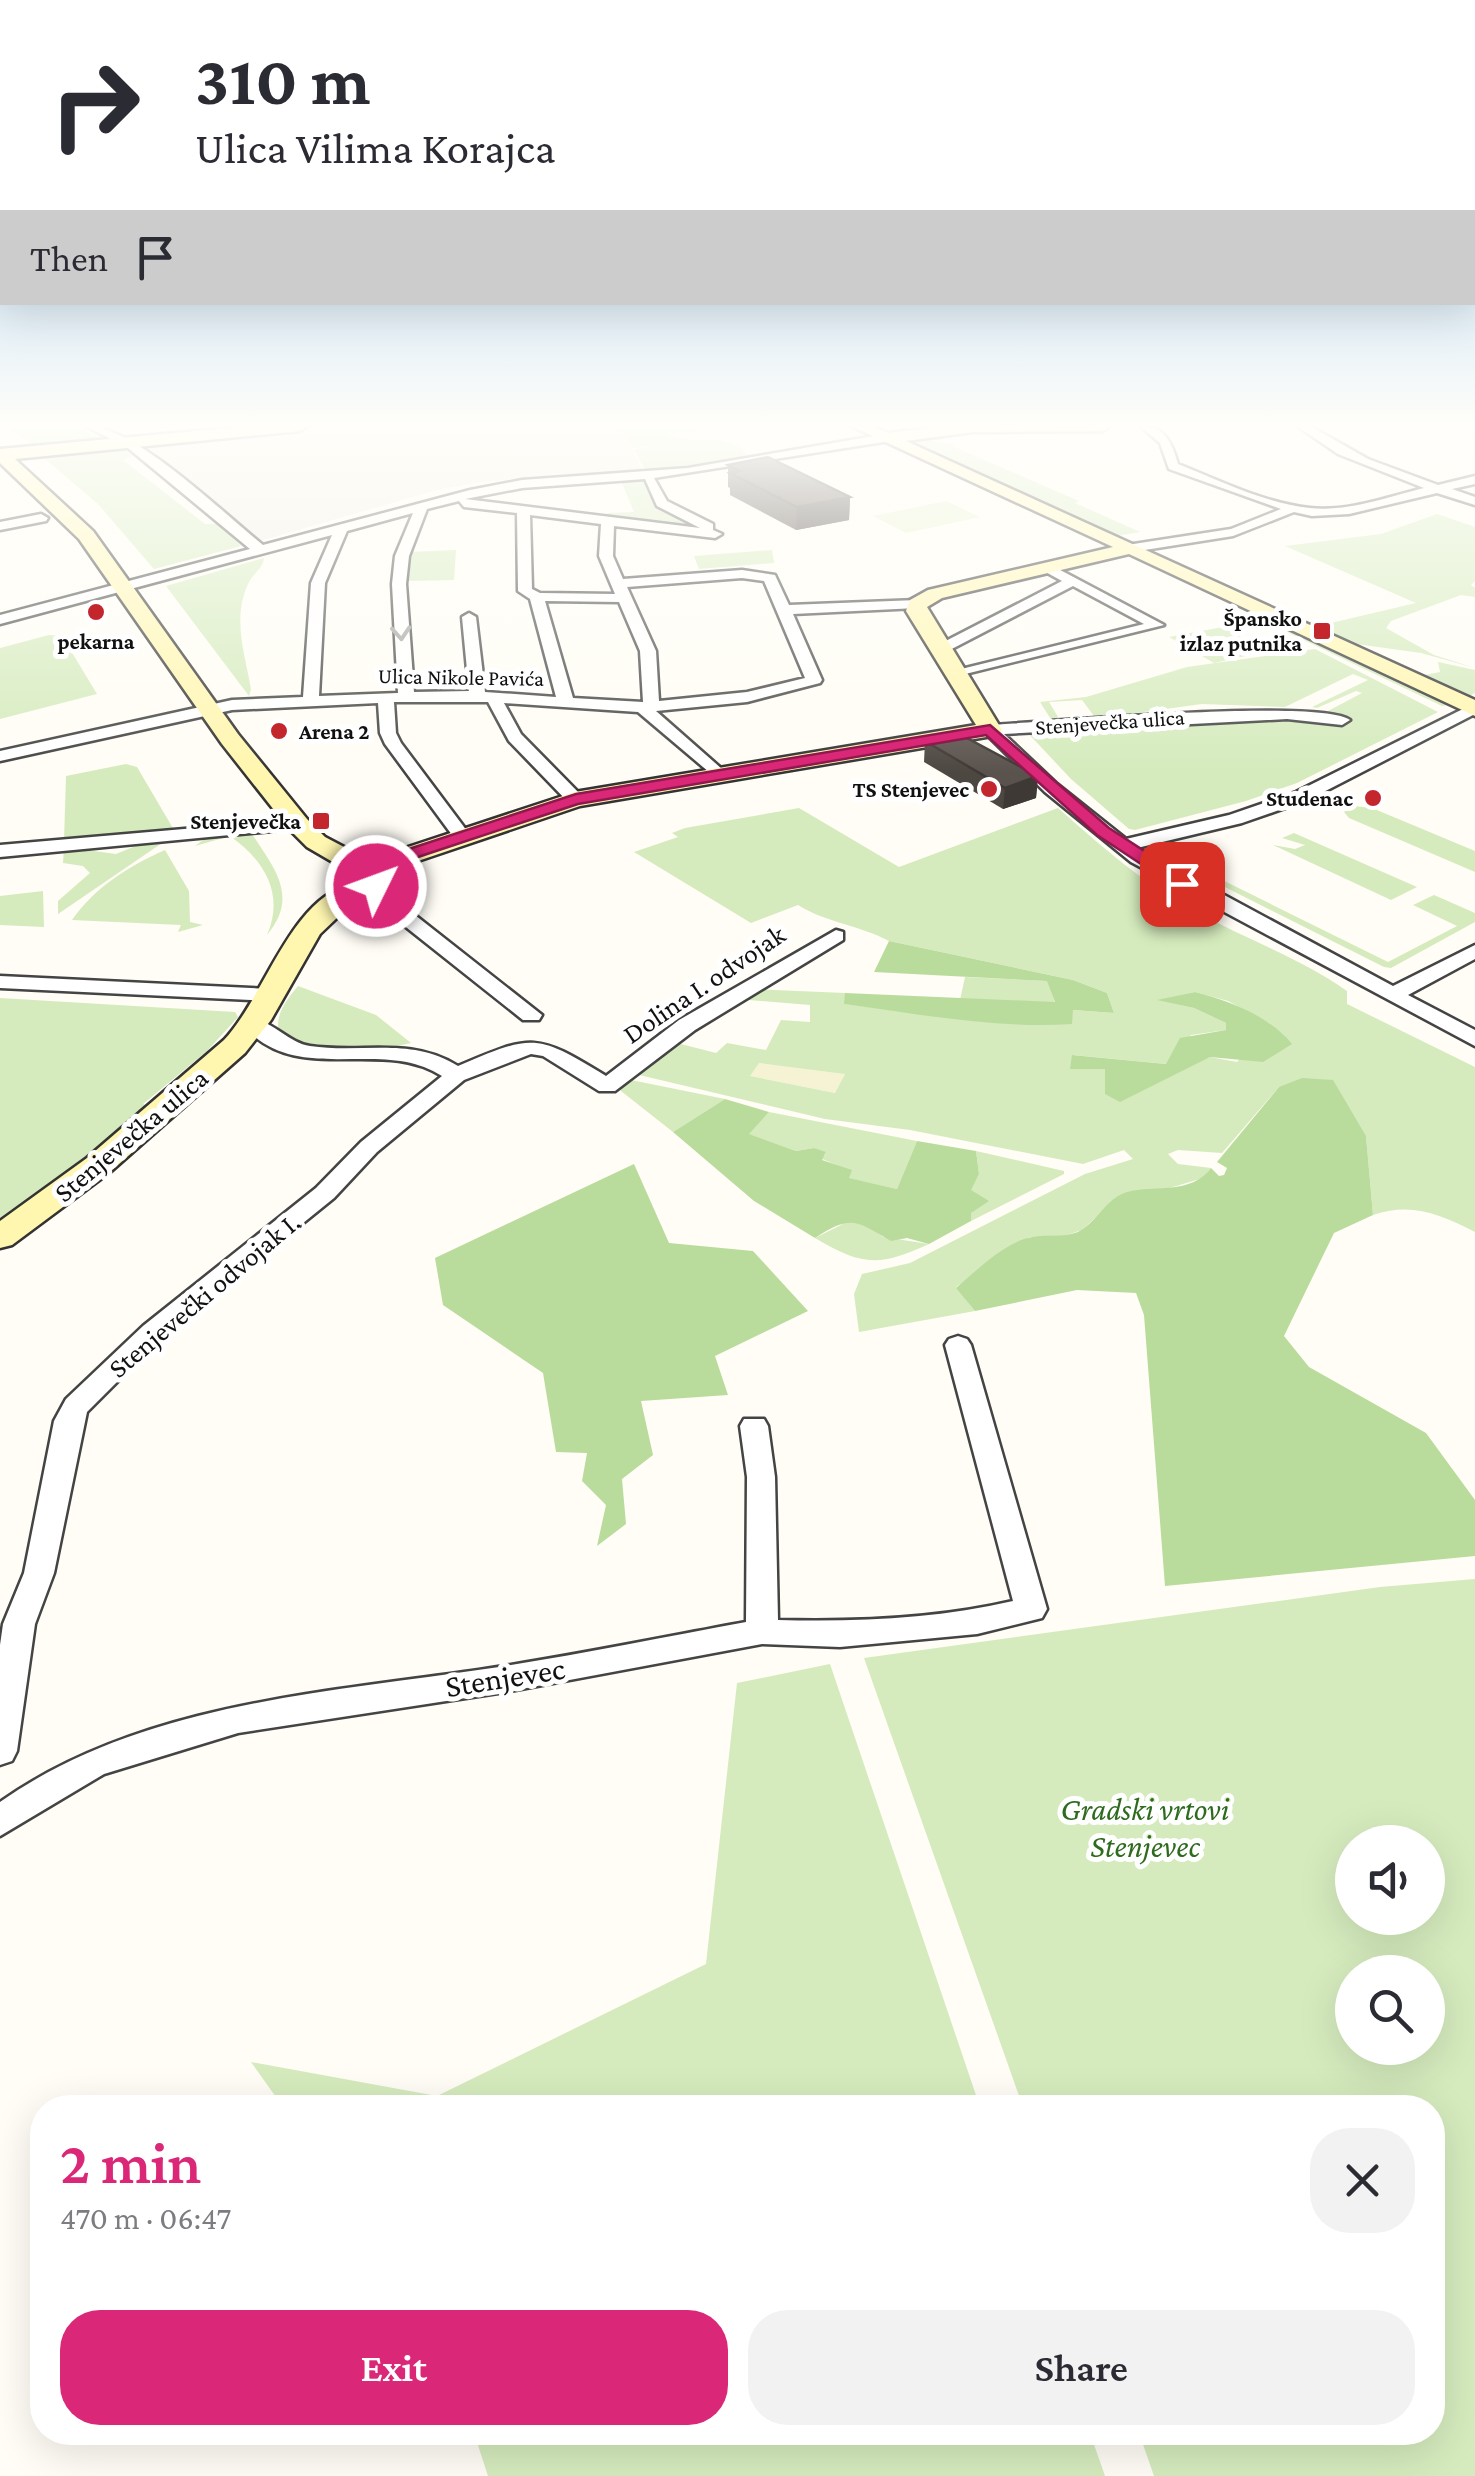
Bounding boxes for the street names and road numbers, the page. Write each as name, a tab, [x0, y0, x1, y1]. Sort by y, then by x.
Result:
street label: Ulica Nikole Pavića	[378, 663, 544, 691]
street label: Stenjevečka ulica	[1034, 704, 1186, 740]
street label: Dolina I. odvojak	[617, 918, 792, 1050]
street label: Stenjevečka ulica	[48, 1062, 214, 1208]
street label: Stenjevečki odvojak I.	[102, 1206, 306, 1384]
street label: Stenjevec	[443, 1650, 568, 1704]

